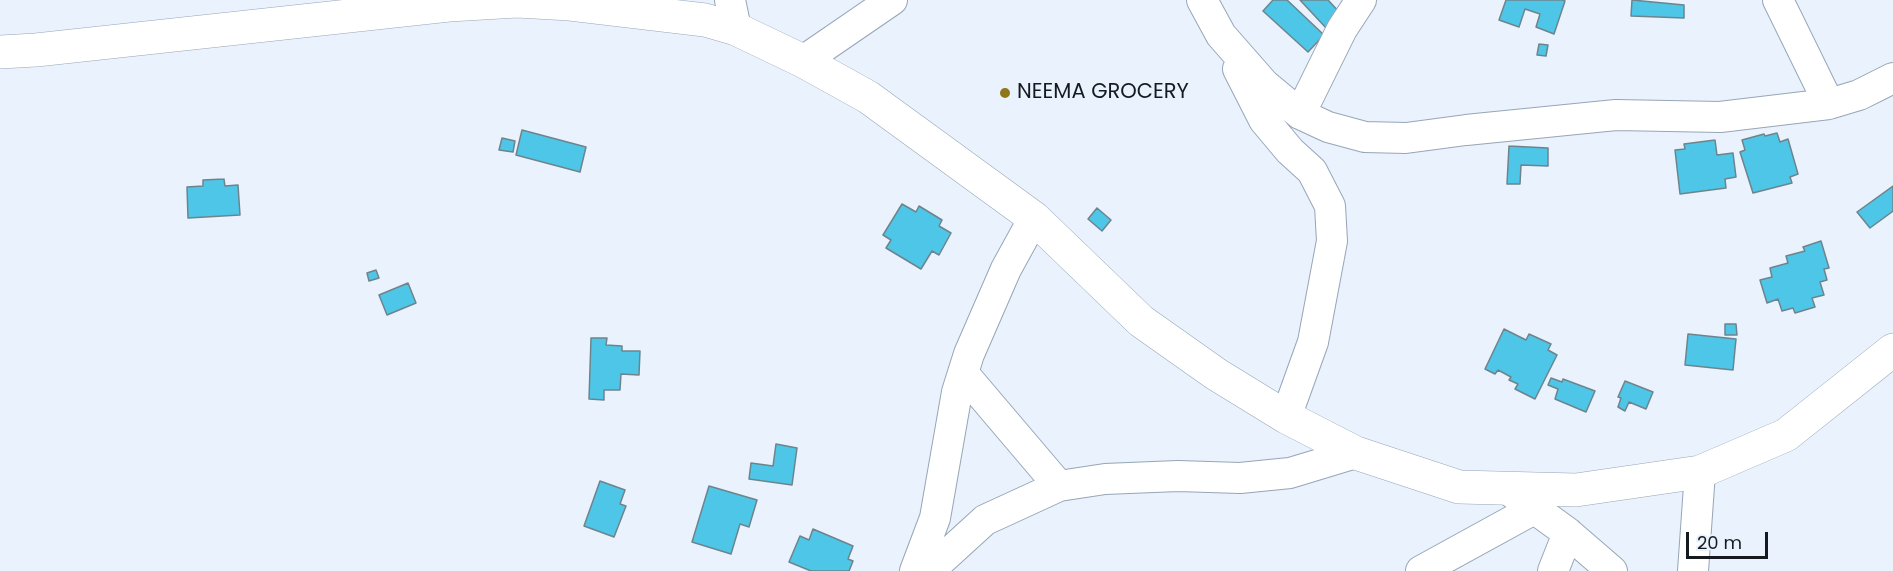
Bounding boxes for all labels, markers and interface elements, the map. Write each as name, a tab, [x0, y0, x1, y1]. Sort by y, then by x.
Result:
place label: NEEMA GROCERY	[1017, 80, 1189, 106]
marker: NEEMA GROCERY	[998, 86, 1012, 100]
scale bar	[1689, 520, 1772, 558]
text: 20 m	[1697, 530, 1742, 555]

